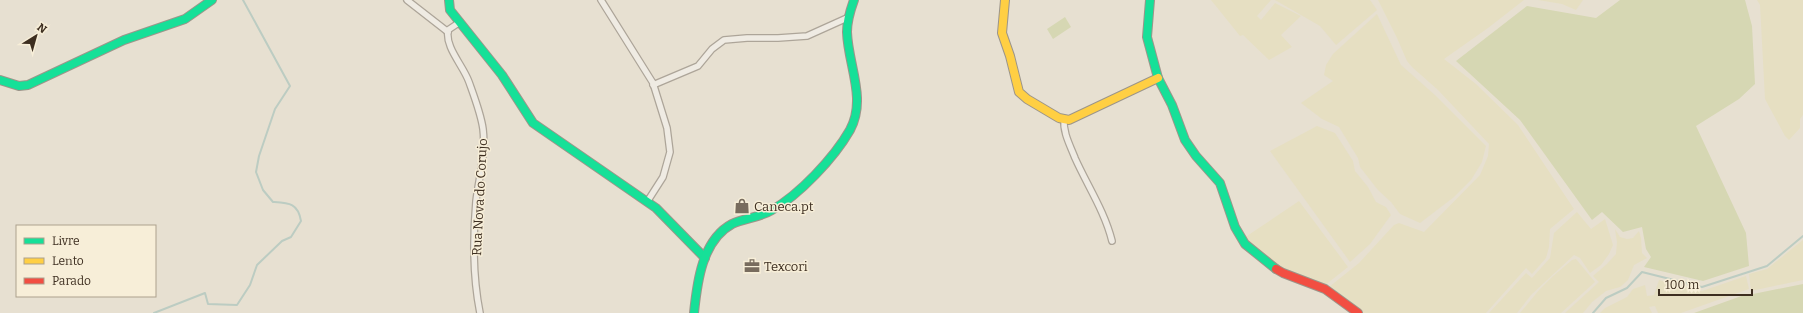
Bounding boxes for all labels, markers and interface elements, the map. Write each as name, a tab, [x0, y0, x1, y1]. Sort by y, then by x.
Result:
north arrow	[16, 16, 56, 56]
text: N	[34, 21, 49, 36]
street label: Rua Nova do Corujo	[469, 138, 490, 256]
shop icon: Caneca.pt	[733, 197, 751, 215]
place label: Caneca.pt	[754, 199, 814, 214]
legend	[16, 225, 156, 297]
text: Livre	[52, 234, 80, 248]
text: Lento	[52, 254, 84, 268]
office icon: Texcori	[743, 257, 761, 275]
place label: Texcori	[764, 259, 808, 274]
scale bar	[1659, 271, 1752, 297]
text: Parado	[52, 274, 91, 288]
text: 100 m	[1665, 278, 1700, 292]

